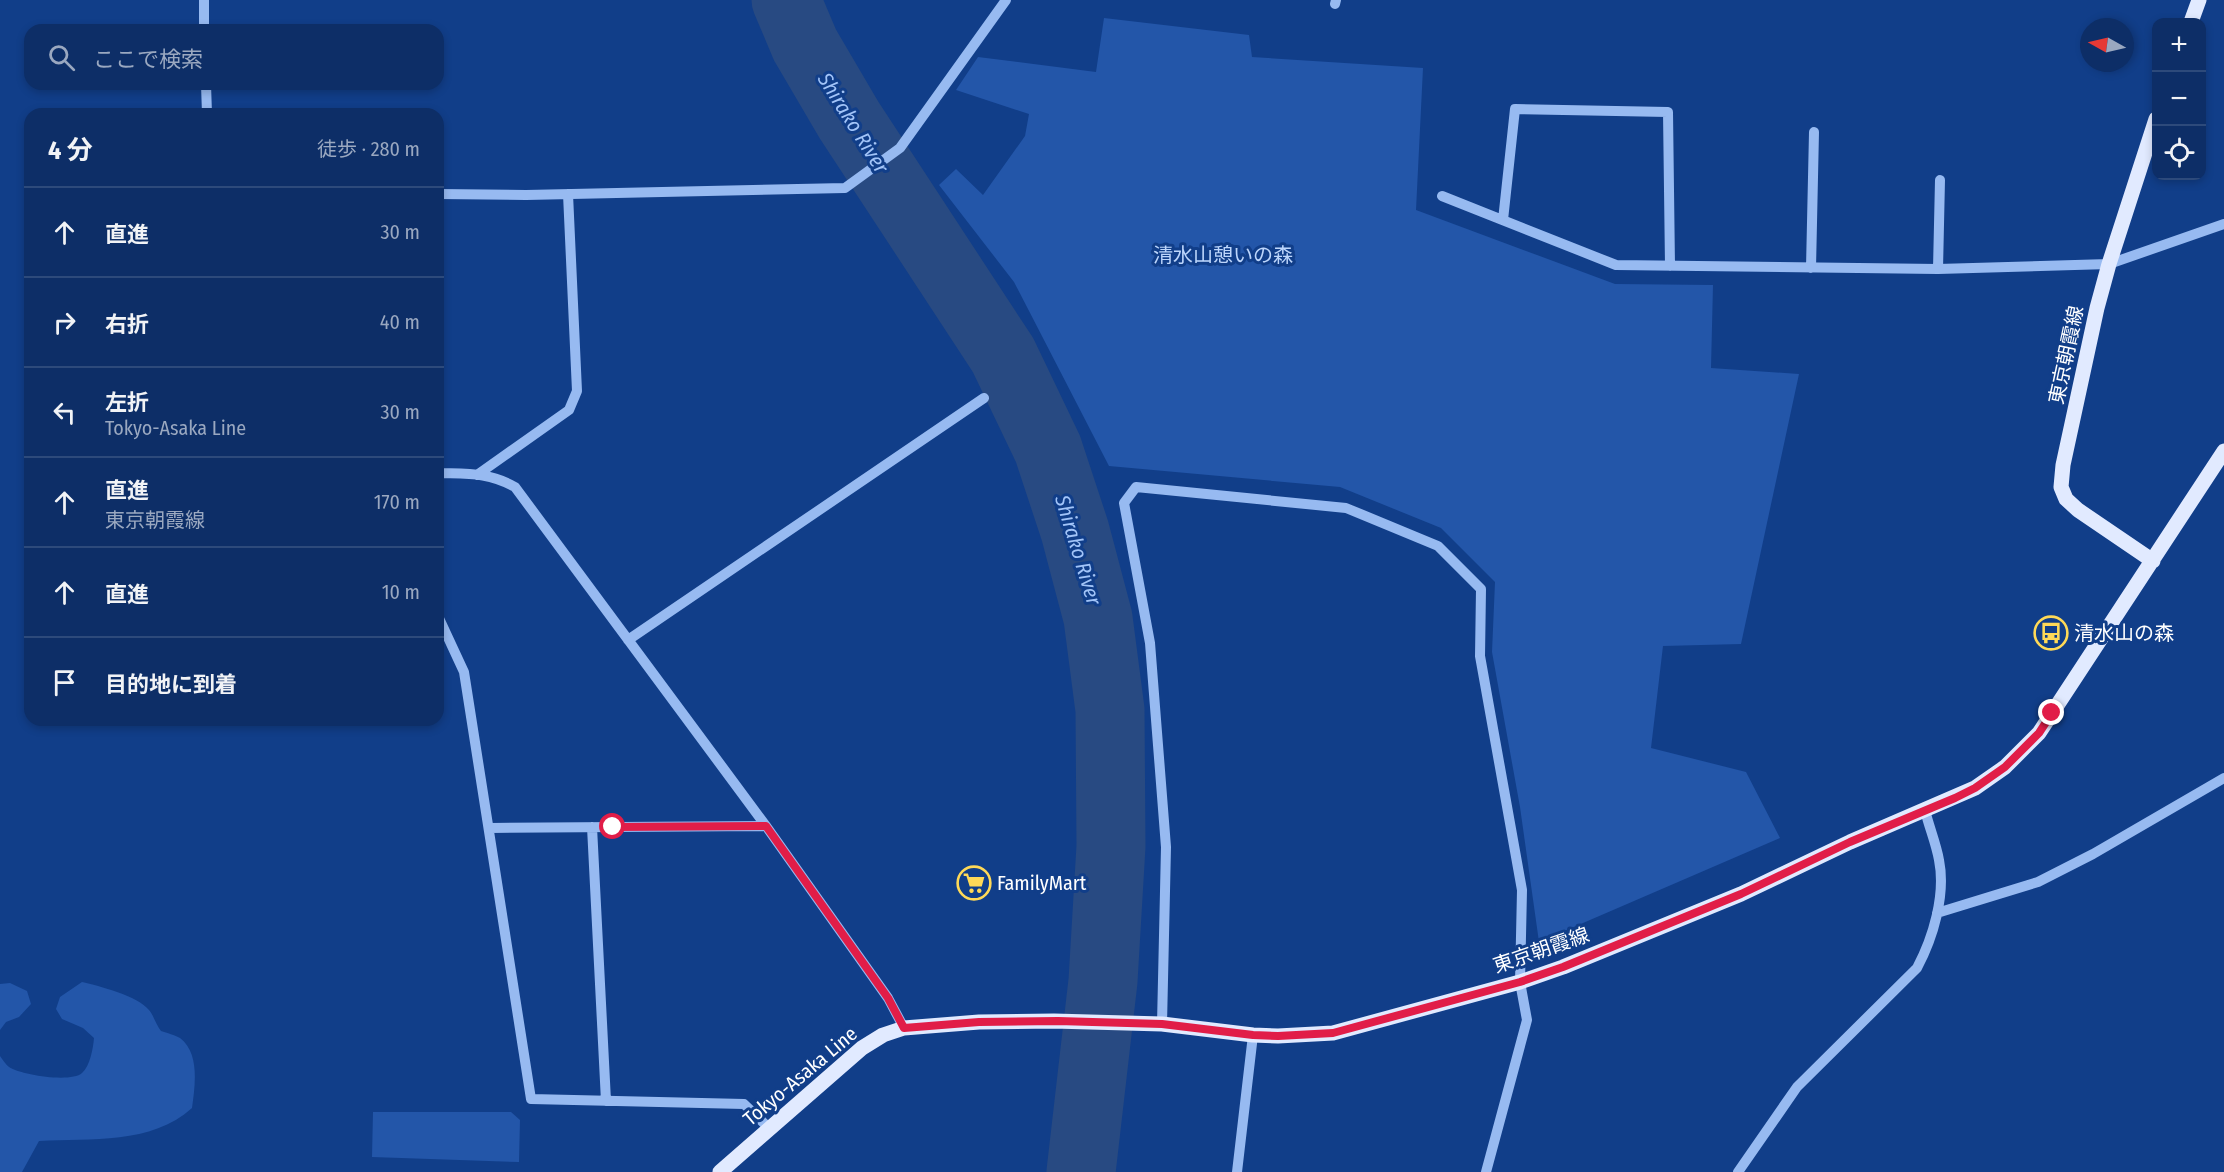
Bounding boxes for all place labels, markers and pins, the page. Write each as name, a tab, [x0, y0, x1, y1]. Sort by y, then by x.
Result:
bus stop icon: 清水山の森	[2033, 615, 2069, 651]
place label: 清水山の森	[2074, 621, 2174, 645]
supermarket icon: FamilyMart	[956, 865, 992, 901]
place label: FamilyMart	[997, 871, 1087, 895]

